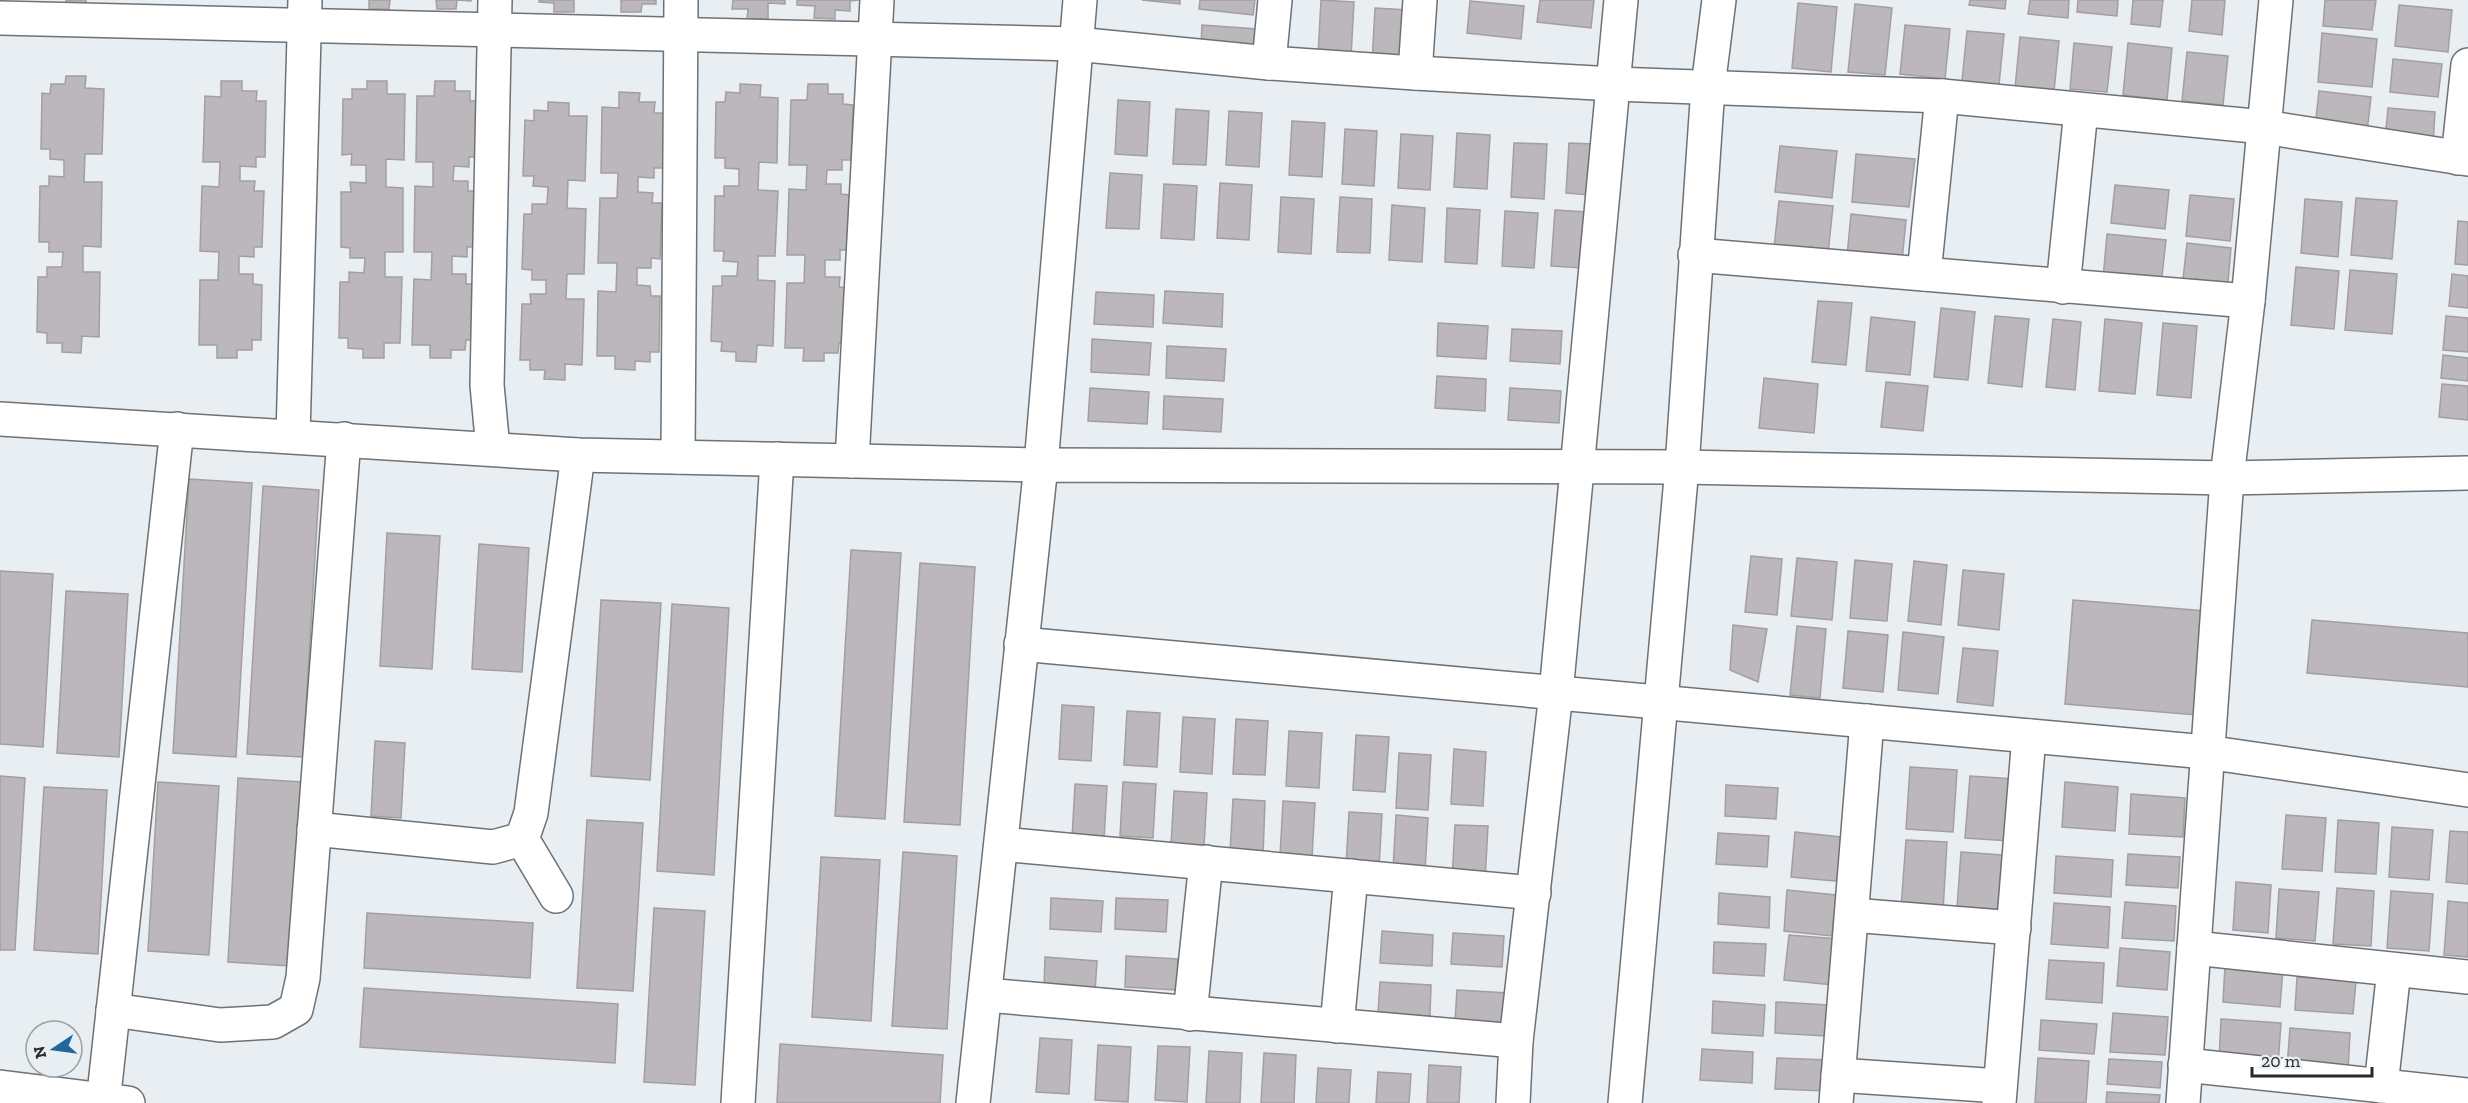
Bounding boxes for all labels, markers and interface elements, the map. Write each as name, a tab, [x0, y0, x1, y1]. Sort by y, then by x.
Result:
north arrow	[24, 1019, 84, 1079]
scale bar	[2252, 1040, 2372, 1078]
text: N	[29, 1044, 50, 1060]
text: 20 m	[2261, 1050, 2301, 1072]

